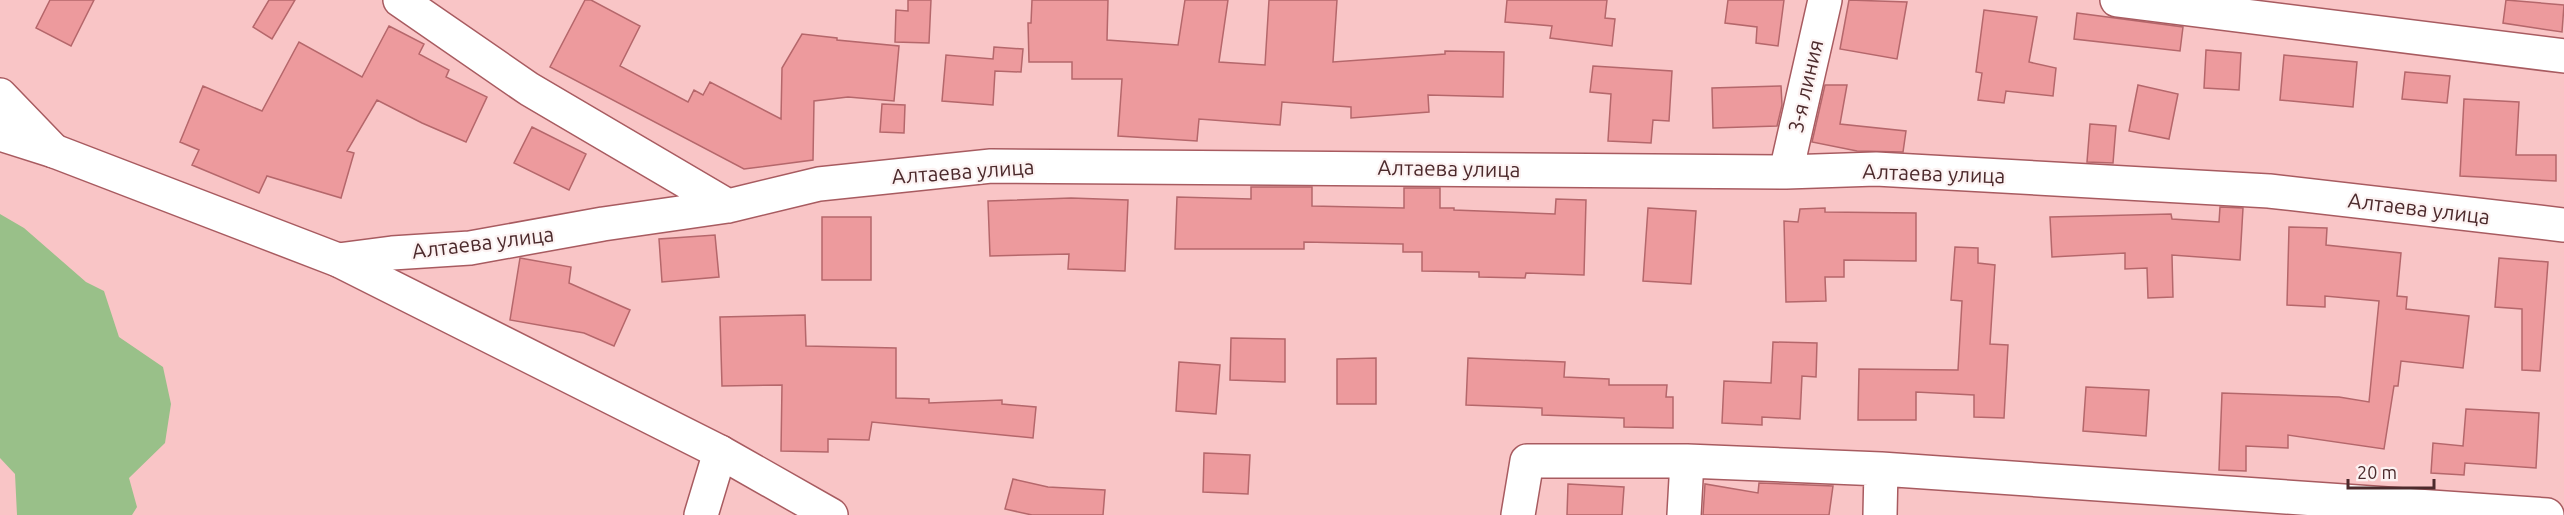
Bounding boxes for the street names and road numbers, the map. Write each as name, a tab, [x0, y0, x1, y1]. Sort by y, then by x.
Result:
street label: 3-я линия	[1783, 37, 1827, 135]
street label: Алтаева улица	[891, 154, 1035, 188]
street label: Алтаева улица	[1377, 155, 1521, 181]
street label: Алтаева улица	[1862, 159, 2006, 187]
street label: Алтаева улица	[2347, 187, 2491, 229]
street label: Алтаева улица	[411, 221, 555, 263]

